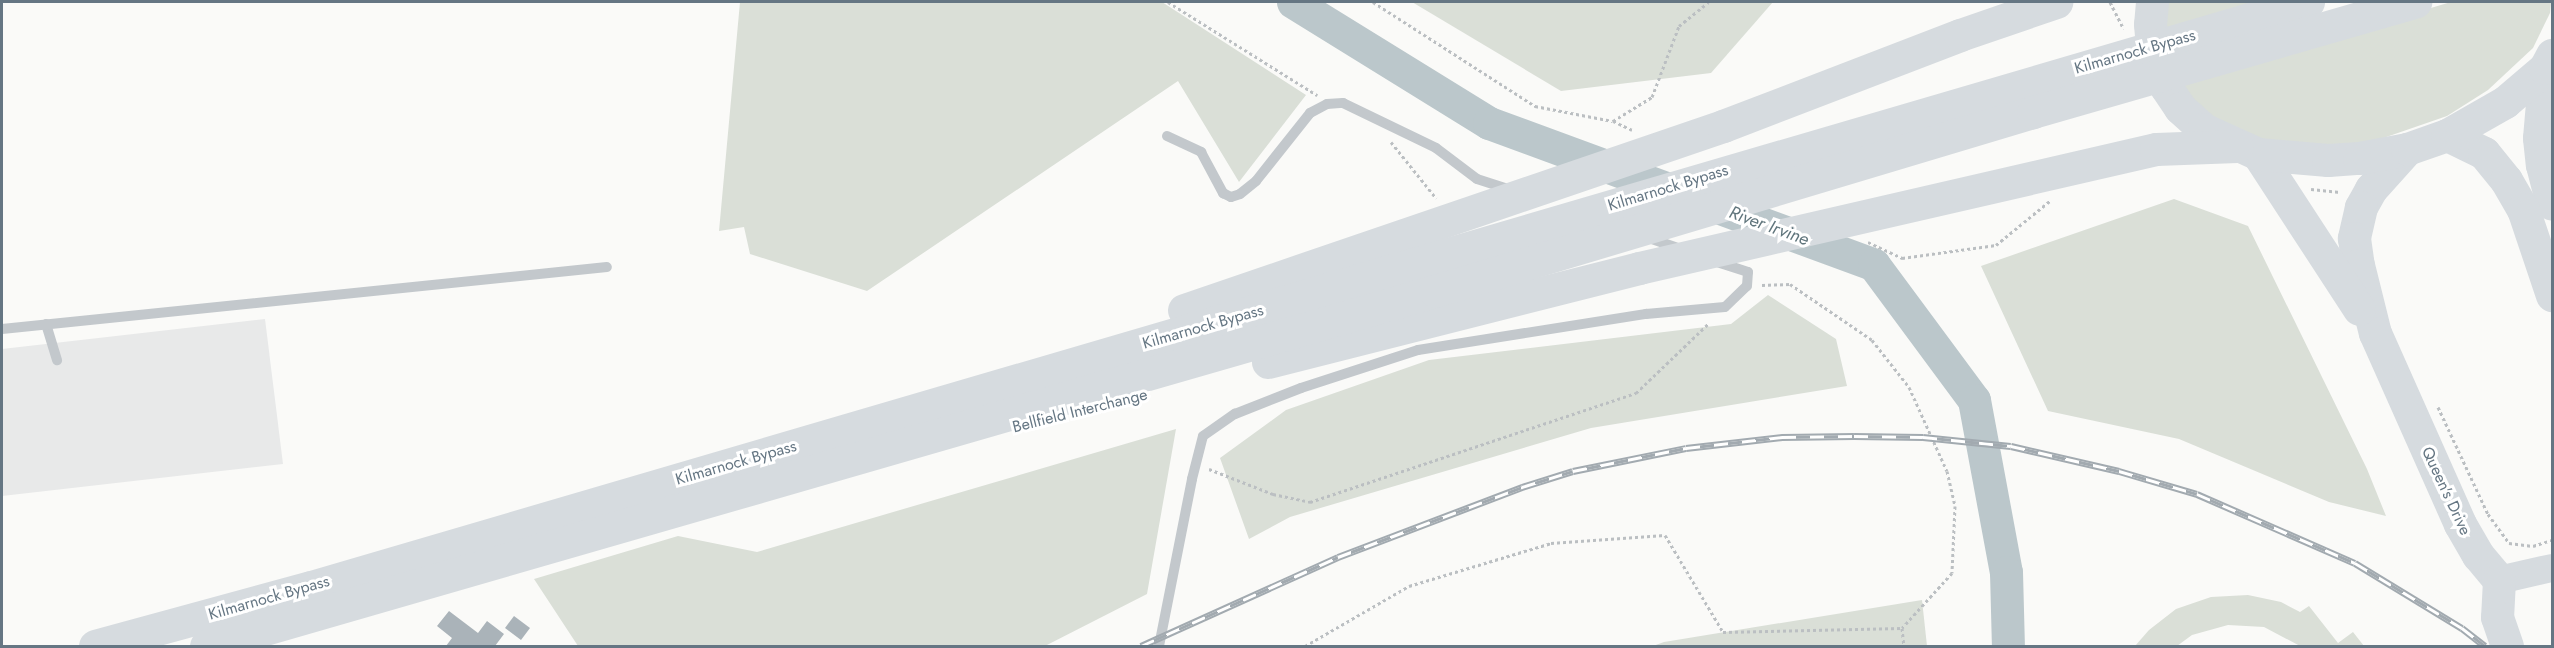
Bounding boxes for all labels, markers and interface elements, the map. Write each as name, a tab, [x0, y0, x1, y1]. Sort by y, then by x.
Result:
street label: Kilmarnock Bypass	[2072, 26, 2198, 78]
street label: Kilmarnock Bypass	[1605, 161, 1731, 215]
water label: River Irvine	[1726, 202, 1812, 250]
street label: Kilmarnock Bypass	[1140, 301, 1266, 353]
street label: Bellfield Interchange	[1011, 385, 1149, 437]
street label: Kilmarnock Bypass	[673, 437, 799, 489]
street label: Queen's Drive	[2417, 444, 2475, 538]
street label: Kilmarnock Bypass	[206, 572, 332, 624]

